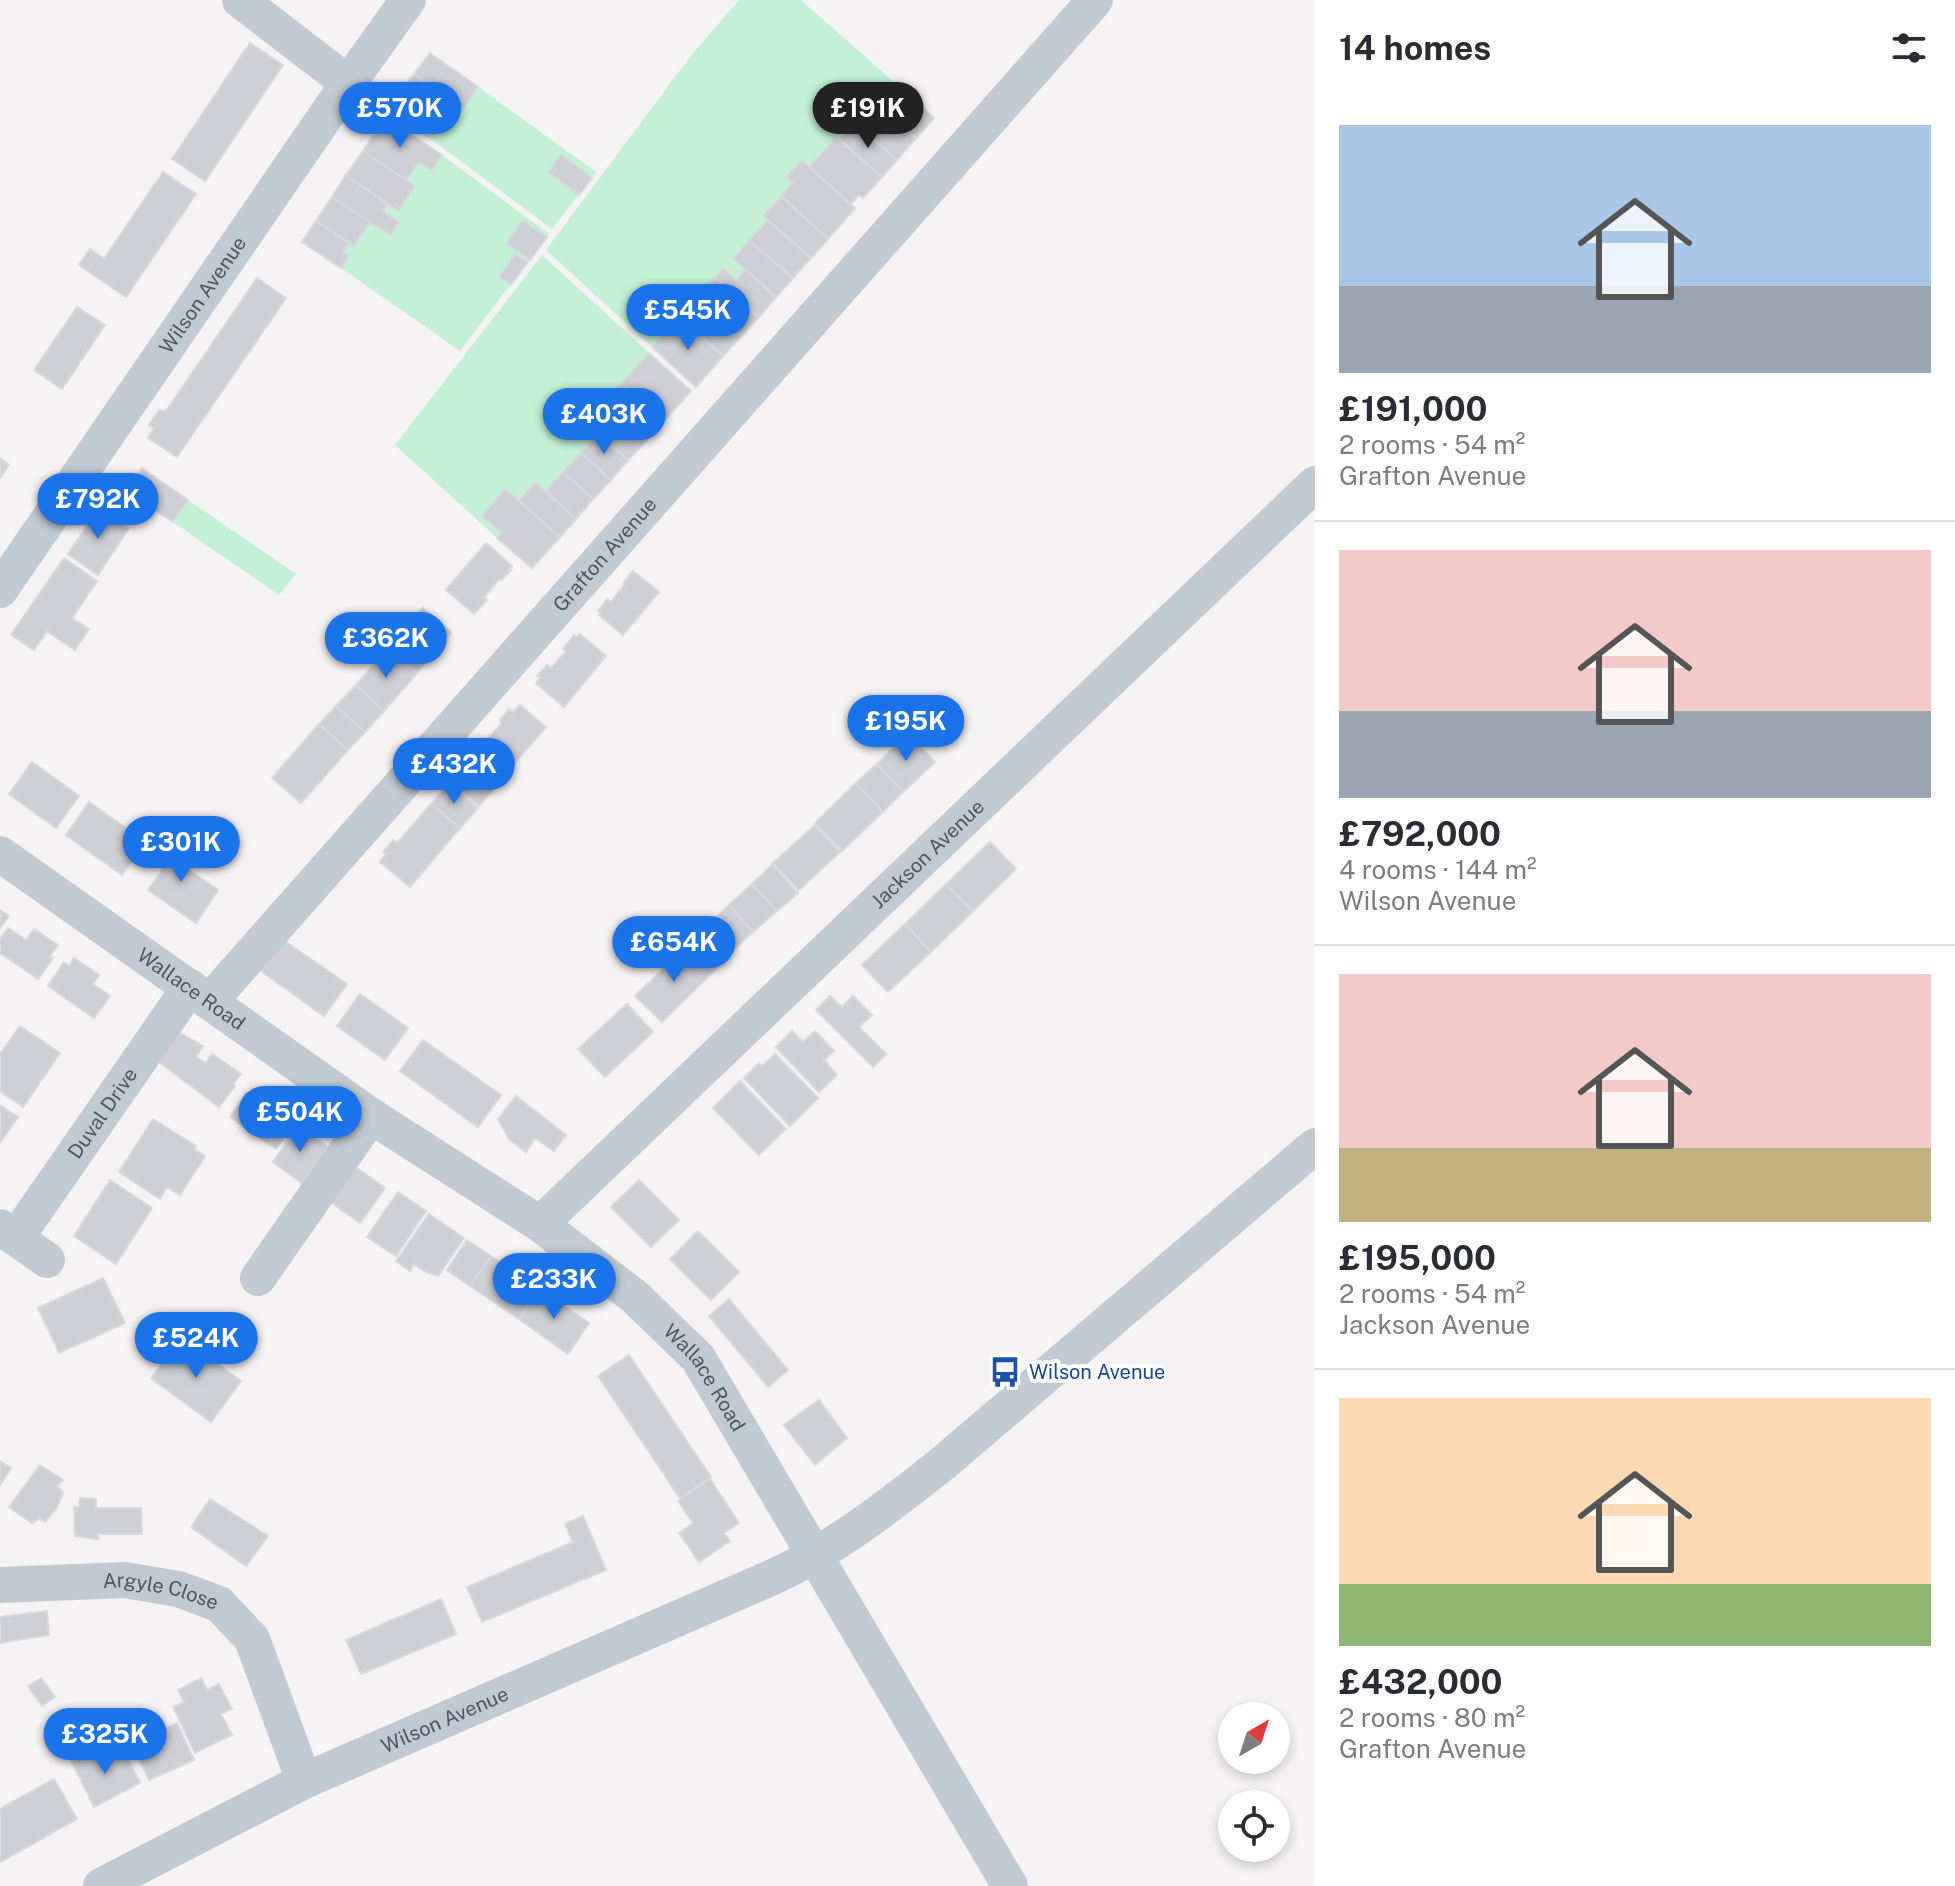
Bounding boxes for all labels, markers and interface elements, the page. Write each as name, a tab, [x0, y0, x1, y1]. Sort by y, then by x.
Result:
icon: filters	[1887, 26, 1931, 70]
text: 14 homes	[1339, 28, 1491, 68]
pin: £570K	[344, 82, 456, 150]
pin: £191K	[812, 82, 924, 150]
text: £570K	[357, 92, 443, 123]
text: £191K	[831, 92, 905, 123]
icon: home	[1563, 177, 1707, 321]
street label: Wilson Avenue	[154, 232, 251, 358]
pin: £545K	[632, 284, 744, 352]
text: £545K	[644, 294, 732, 325]
pin: £403K	[548, 388, 660, 456]
text: £191,000	[1339, 389, 1488, 429]
text: £403K	[561, 398, 647, 429]
text: 2 rooms · 54 m²	[1339, 429, 1525, 460]
text: Grafton Avenue	[1339, 460, 1526, 491]
pin: £792K	[42, 473, 154, 541]
text: £792K	[55, 483, 141, 514]
street label: Grafton Avenue	[548, 493, 662, 616]
icon: home	[1563, 602, 1707, 746]
pin: £362K	[330, 612, 442, 680]
text: £362K	[343, 622, 429, 653]
pin: £195K	[850, 695, 962, 763]
text: £195K	[865, 705, 947, 736]
pin: £432K	[398, 738, 510, 806]
text: £432K	[411, 748, 497, 779]
street label: Jackson Avenue	[866, 794, 989, 913]
text: £792,000	[1339, 814, 1501, 854]
pin: £301K	[125, 816, 237, 884]
text: £301K	[141, 826, 221, 857]
text: 4 rooms · 144 m²	[1339, 854, 1537, 885]
text: Wilson Avenue	[1339, 885, 1516, 916]
pin: £654K	[618, 916, 730, 984]
text: £654K	[630, 926, 718, 957]
street label: Wallace Road	[133, 943, 250, 1035]
icon: home	[1563, 1026, 1707, 1170]
street label: Duval Drive	[63, 1063, 142, 1163]
pin: £504K	[244, 1086, 356, 1154]
text: £504K	[257, 1096, 343, 1127]
text: £195,000	[1339, 1238, 1496, 1278]
pin: £233K	[498, 1253, 610, 1321]
text: £233K	[511, 1263, 597, 1294]
text: 2 rooms · 54 m²	[1339, 1278, 1525, 1309]
text: Jackson Avenue	[1339, 1309, 1530, 1340]
pin: £524K	[140, 1312, 252, 1380]
street label: Wallace Road	[658, 1319, 751, 1435]
text: £524K	[153, 1322, 239, 1353]
bus stop icon: Wilson Avenue	[988, 1355, 1022, 1389]
place label: Wilson Avenue	[1029, 1360, 1165, 1384]
icon: home	[1563, 1450, 1707, 1594]
street label: Argyle Close	[102, 1568, 222, 1615]
text: £432,000	[1339, 1662, 1502, 1702]
street label: Wilson Avenue	[377, 1682, 512, 1758]
north arrow	[1218, 1702, 1290, 1774]
map controls	[1218, 1702, 1290, 1862]
text: 2 rooms · 80 m²	[1339, 1702, 1525, 1733]
pin: £325K	[49, 1708, 161, 1776]
text: £325K	[62, 1718, 148, 1749]
text: Grafton Avenue	[1339, 1733, 1526, 1764]
button: locate	[1218, 1790, 1290, 1862]

